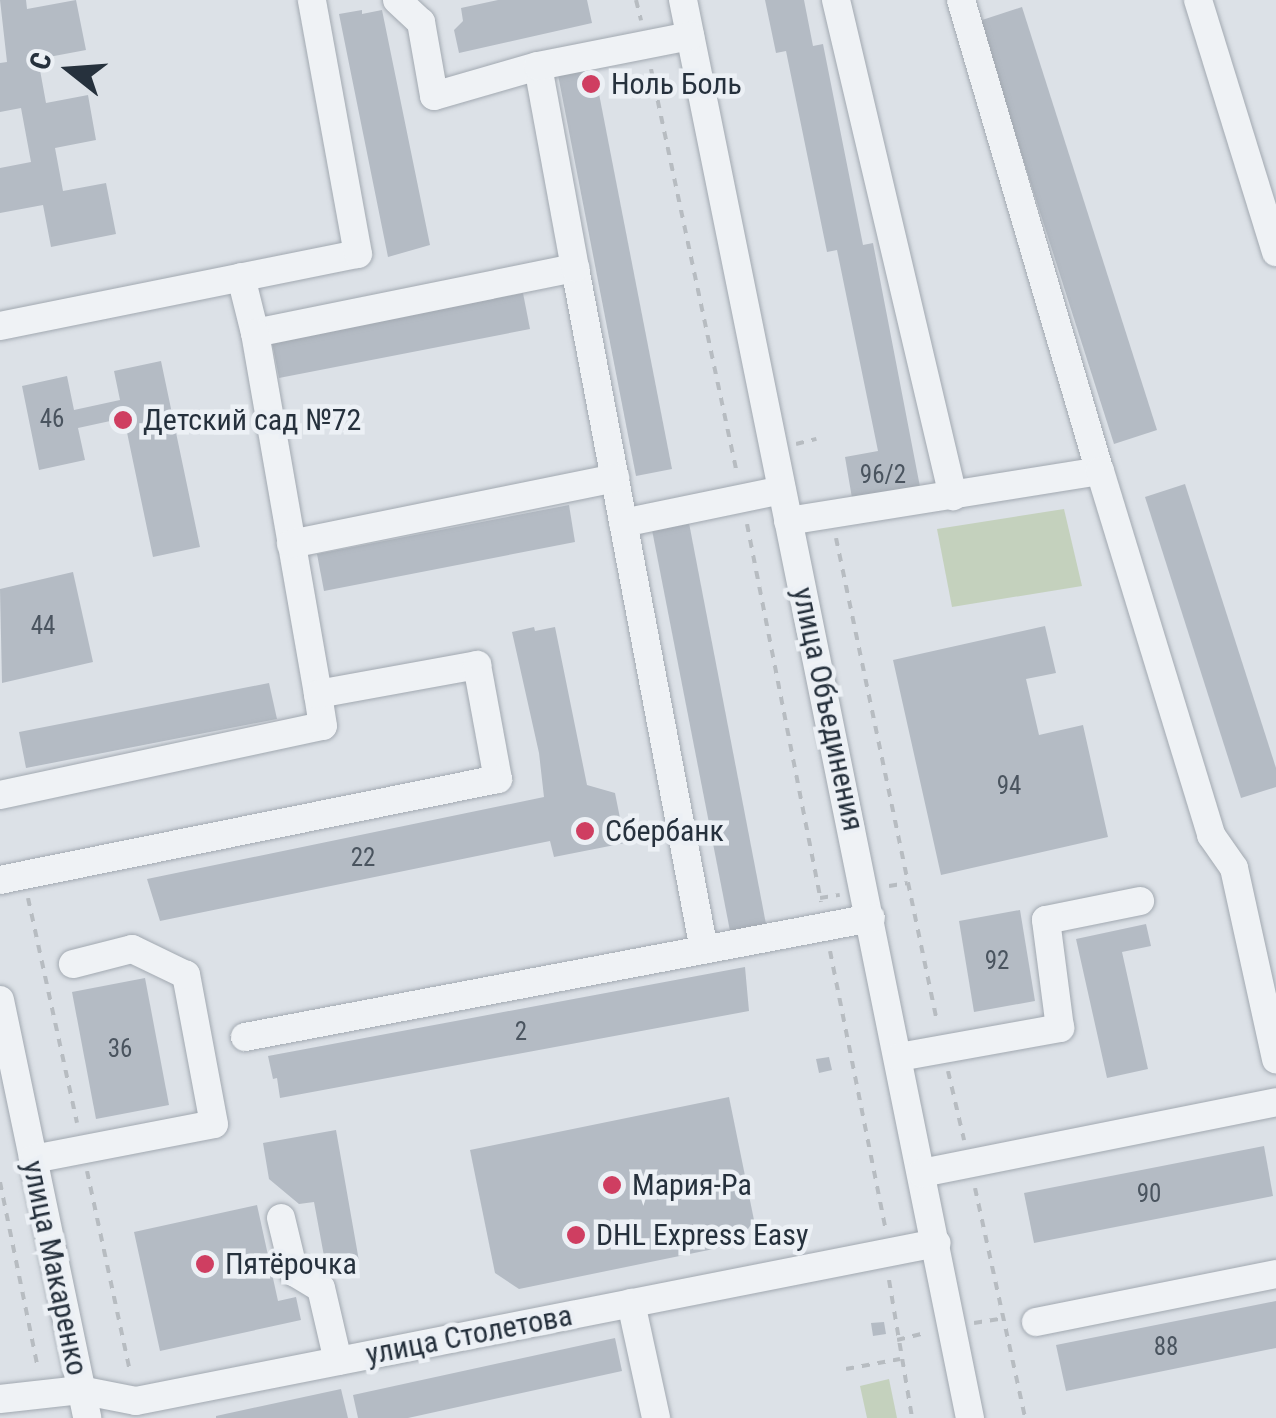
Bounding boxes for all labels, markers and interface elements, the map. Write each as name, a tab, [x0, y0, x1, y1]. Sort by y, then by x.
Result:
north arrow	[20, 20, 120, 120]
text: С	[23, 49, 59, 74]
place label: Ноль Боль	[611, 66, 742, 102]
marker: Ноль Боль	[580, 73, 602, 95]
place label: Детский сад №72	[143, 402, 361, 438]
house number: 46	[40, 404, 64, 434]
marker: Детский сад №72	[112, 409, 134, 431]
house number: 96/2	[860, 460, 906, 490]
street label: улица Объединения	[785, 584, 871, 834]
house number: 44	[31, 611, 55, 641]
house number: 94	[997, 771, 1021, 801]
place label: Сбербанк	[605, 813, 724, 849]
marker: Сбербанк	[574, 820, 596, 842]
house number: 22	[351, 843, 375, 873]
house number: 92	[985, 946, 1009, 976]
house number: 2	[515, 1017, 527, 1047]
house number: 36	[108, 1034, 132, 1064]
street label: улица Макаренко	[15, 1157, 95, 1379]
place label: Мария-Ра	[632, 1167, 752, 1203]
marker: Мария-Ра	[601, 1174, 623, 1196]
house number: 90	[1137, 1179, 1161, 1209]
place label: DHL Express Easy	[596, 1217, 808, 1253]
marker: DHL Express Easy	[565, 1224, 587, 1246]
place label: Пятёрочка	[225, 1246, 357, 1282]
marker: Пятёрочка	[194, 1253, 216, 1275]
street label: улица Столетова	[363, 1297, 575, 1373]
house number: 88	[1154, 1332, 1178, 1362]

